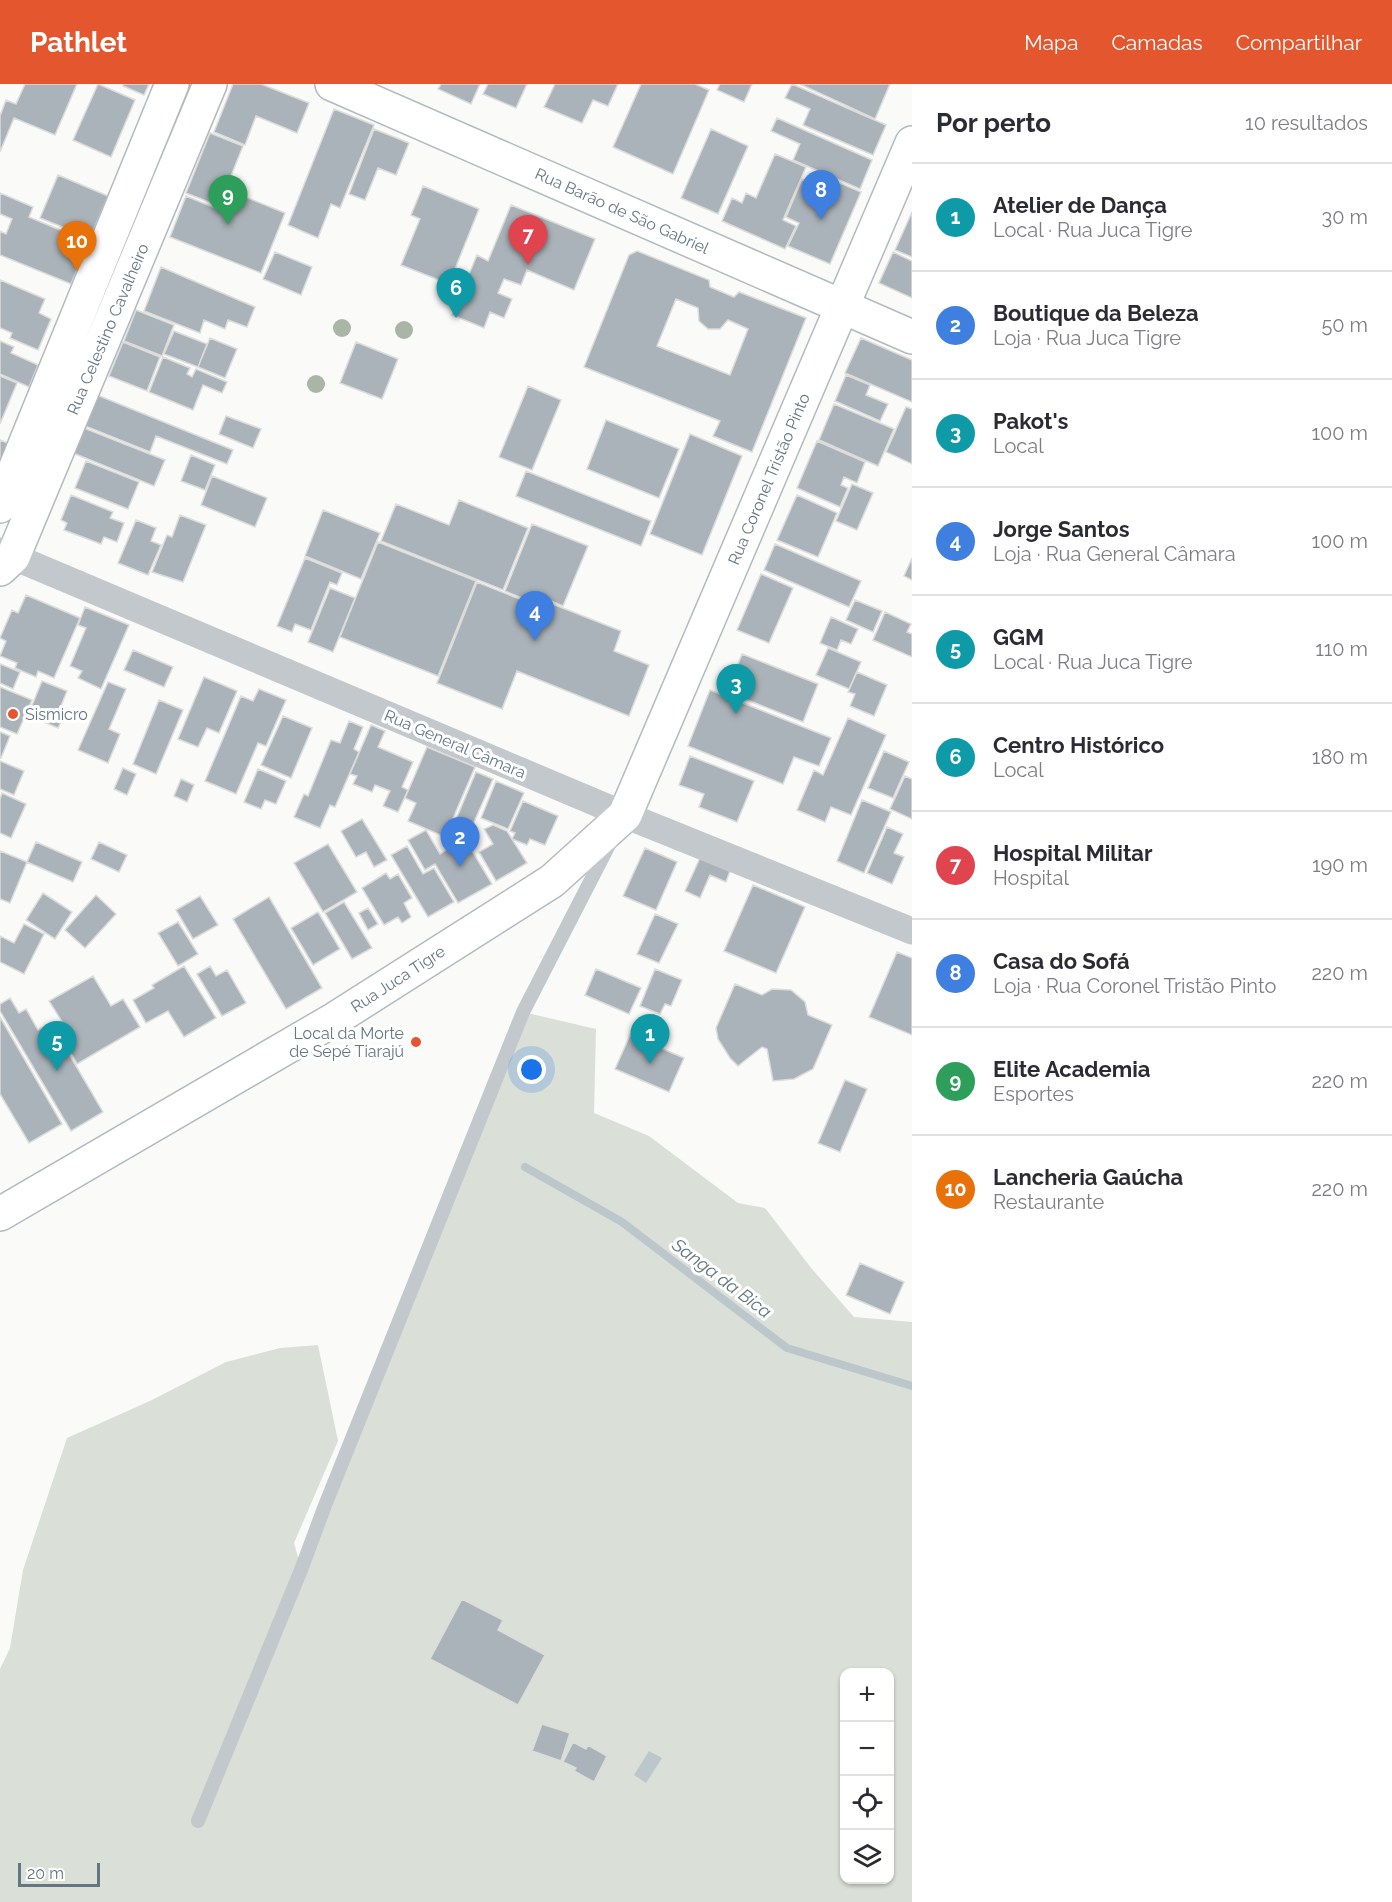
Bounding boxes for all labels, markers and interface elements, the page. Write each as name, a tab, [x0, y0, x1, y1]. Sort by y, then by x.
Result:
text: Pathlet	[30, 26, 127, 59]
text: Mapa	[1024, 30, 1078, 55]
text: Camadas	[1111, 30, 1203, 55]
text: Compartilhar	[1236, 30, 1362, 55]
text: Por perto	[936, 108, 1051, 138]
text: 10 resultados	[1245, 111, 1368, 135]
street label: Rua Barão de São Gabriel	[532, 164, 712, 258]
pin: 8	[802, 170, 840, 220]
pin: 9	[208, 176, 248, 225]
text: Atelier de Dança	[993, 192, 1167, 218]
text: 1	[951, 205, 960, 229]
text: 30 m	[1322, 205, 1368, 229]
pin: 7	[508, 216, 548, 265]
text: Local · Rua Juca Tigre	[993, 218, 1192, 242]
pin: 10	[58, 222, 97, 271]
street label: Rua Celestino Cavalheiro	[63, 241, 153, 417]
pin: 6	[436, 268, 476, 318]
text: Boutique da Beleza	[993, 300, 1199, 326]
text: 2	[950, 313, 961, 337]
text: 50 m	[1321, 313, 1368, 337]
text: Loja · Rua Juca Tigre	[993, 326, 1181, 350]
street label: Rua Coronel Tristão Pinto	[724, 390, 814, 568]
text: Pakot's	[993, 408, 1068, 434]
text: 3	[950, 421, 961, 445]
text: 100 m	[1311, 421, 1368, 445]
text: Local	[993, 434, 1044, 458]
text: Jorge Santos	[993, 516, 1130, 542]
text: 4	[950, 529, 961, 553]
text: 100 m	[1311, 529, 1368, 553]
text: Loja · Rua General Câmara	[993, 542, 1236, 566]
pin: 4	[516, 592, 554, 641]
text: GGM	[993, 624, 1044, 650]
text: 5	[950, 637, 961, 661]
text: 110 m	[1315, 637, 1368, 661]
text: Local · Rua Juca Tigre	[993, 650, 1192, 674]
pin: 3	[716, 664, 756, 714]
place label: Sismicro	[25, 705, 88, 724]
street label: Rua General Câmara	[381, 706, 529, 782]
marker: Sismicro	[6, 707, 20, 721]
text: Centro Histórico	[993, 732, 1164, 758]
text: 6	[949, 745, 962, 769]
text: 180 m	[1312, 745, 1368, 769]
text: Local	[993, 758, 1044, 782]
pin: 2	[440, 818, 480, 867]
text: Hospital Militar	[993, 840, 1153, 866]
text: 7	[950, 853, 961, 877]
text: 190 m	[1312, 853, 1368, 877]
text: Hospital	[993, 866, 1069, 890]
street label: Rua Juca Tigre	[347, 942, 449, 1016]
text: Casa do Sofá	[993, 948, 1130, 974]
text: 8	[949, 961, 962, 985]
text: 220 m	[1311, 961, 1368, 985]
text: Loja · Rua Coronel Tristão Pinto	[993, 974, 1276, 998]
pin: 1	[630, 1014, 670, 1064]
pin: 5	[38, 1022, 76, 1071]
place label: Local da Morte de Sepé Tiarajú	[289, 1024, 404, 1061]
marker: Local da Morte de Sepé Tiarajú	[409, 1035, 423, 1049]
your location	[517, 1055, 546, 1084]
text: Elite Academia	[993, 1056, 1150, 1082]
text: 9	[950, 1069, 961, 1093]
text: 220 m	[1311, 1069, 1368, 1093]
text: Esportes	[993, 1082, 1074, 1106]
text: Lancheria Gaúcha	[993, 1164, 1183, 1190]
text: 10	[944, 1177, 967, 1201]
text: 220 m	[1311, 1177, 1368, 1201]
text: Restaurante	[993, 1190, 1104, 1214]
water label: Sanga da Bica	[667, 1233, 776, 1322]
map controls	[840, 1668, 894, 1884]
button: +	[840, 1668, 894, 1722]
button: −	[840, 1722, 894, 1776]
button: locate	[840, 1776, 894, 1830]
button: layers	[840, 1830, 894, 1884]
scale bar	[18, 1860, 100, 1888]
text: 20 m	[27, 1864, 64, 1883]

